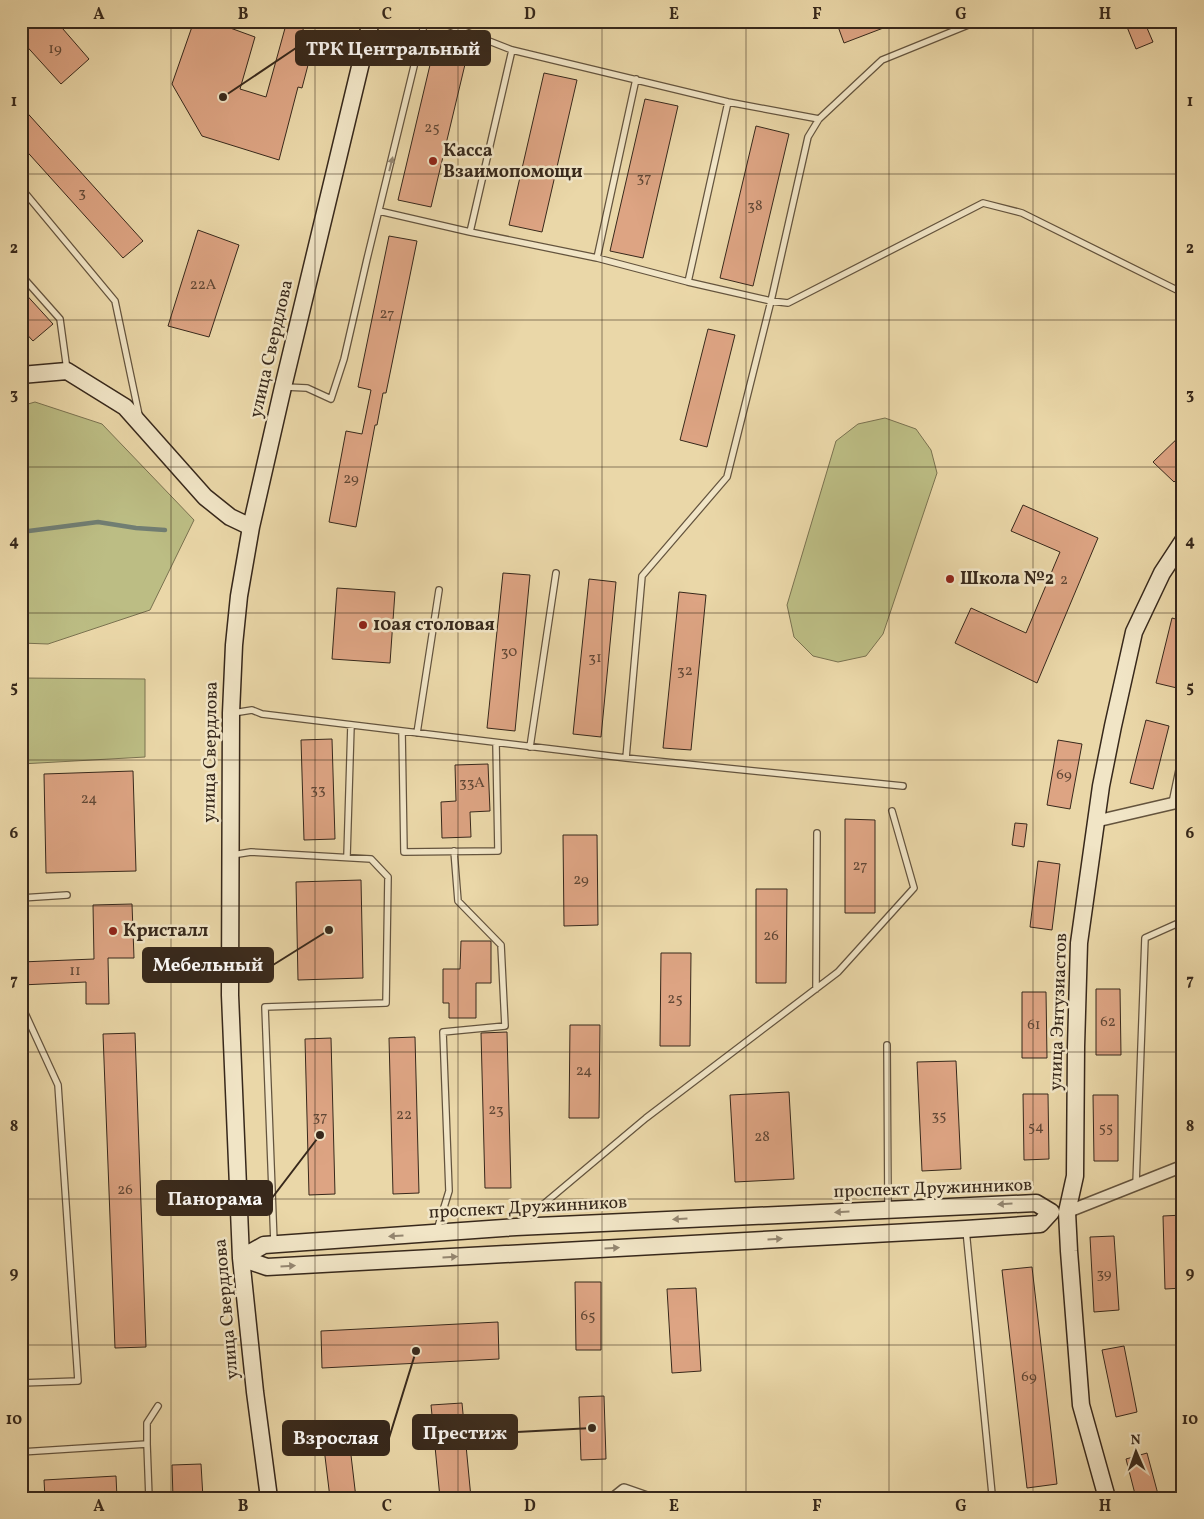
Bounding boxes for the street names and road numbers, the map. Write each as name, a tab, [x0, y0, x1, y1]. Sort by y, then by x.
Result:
street label: улица Свердлова	[244, 277, 300, 421]
street label: улица Свердлова	[197, 681, 225, 823]
street label: улица Энтузиастов	[1044, 933, 1074, 1091]
street label: проспект Дружинников	[833, 1173, 1033, 1205]
street label: проспект Дружинников	[428, 1190, 628, 1226]
street label: улица Свердлова	[208, 1238, 246, 1380]

